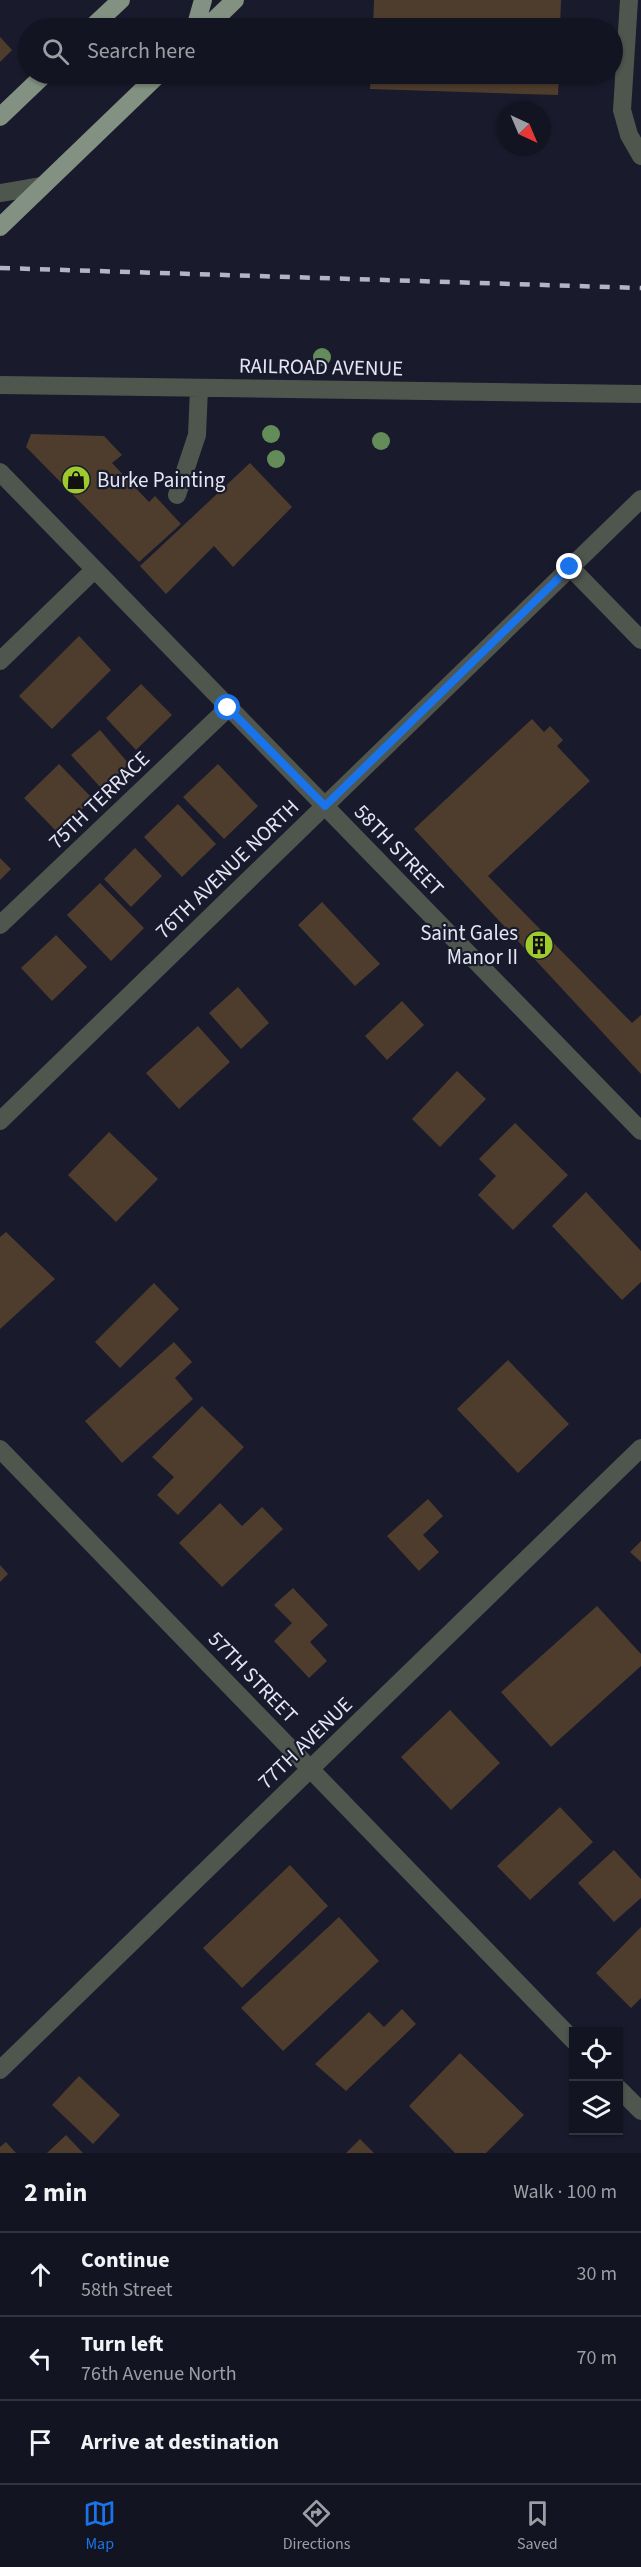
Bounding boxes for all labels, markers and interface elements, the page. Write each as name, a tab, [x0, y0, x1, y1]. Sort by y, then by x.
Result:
search box	[18, 18, 623, 84]
icon: search	[39, 35, 72, 68]
text: Search here	[87, 35, 195, 67]
north arrow	[497, 102, 551, 156]
street label: RAILROAD AVENUE	[239, 351, 403, 383]
shop icon: Burke Painting	[60, 464, 92, 496]
place label: Burke Painting	[97, 465, 226, 495]
route end	[556, 553, 582, 579]
route start	[214, 694, 240, 720]
street label: 75TH TERRACE	[42, 744, 156, 856]
street label: 76TH AVENUE NORTH	[148, 792, 306, 946]
street label: 58TH STREET	[347, 797, 451, 903]
place label: Saint Gales Manor II	[420, 918, 518, 972]
building icon: Saint Gales Manor II	[523, 929, 555, 961]
street label: 57TH STREET	[201, 1624, 305, 1730]
street label: 77TH AVENUE	[251, 1690, 359, 1796]
map controls	[569, 2027, 623, 2135]
button: locate	[569, 2027, 623, 2081]
button: layers	[569, 2081, 623, 2135]
text: 2 min	[24, 2174, 87, 2211]
text: Walk · 100 m	[513, 2178, 617, 2206]
text: Continue	[81, 2244, 170, 2276]
icon: ahead	[24, 2258, 57, 2291]
text: 30 m	[577, 2260, 617, 2288]
text: 58th Street	[81, 2276, 173, 2304]
text: Turn left	[81, 2328, 163, 2360]
icon: left	[24, 2342, 57, 2375]
text: 70 m	[577, 2344, 617, 2372]
text: 76th Avenue North	[81, 2360, 237, 2388]
icon: arrive	[24, 2426, 57, 2459]
text: Arrive at destination	[81, 2426, 279, 2458]
tab: Map	[83, 2497, 116, 2555]
tab: Directions	[283, 2497, 350, 2555]
tab: Saved	[517, 2497, 558, 2555]

